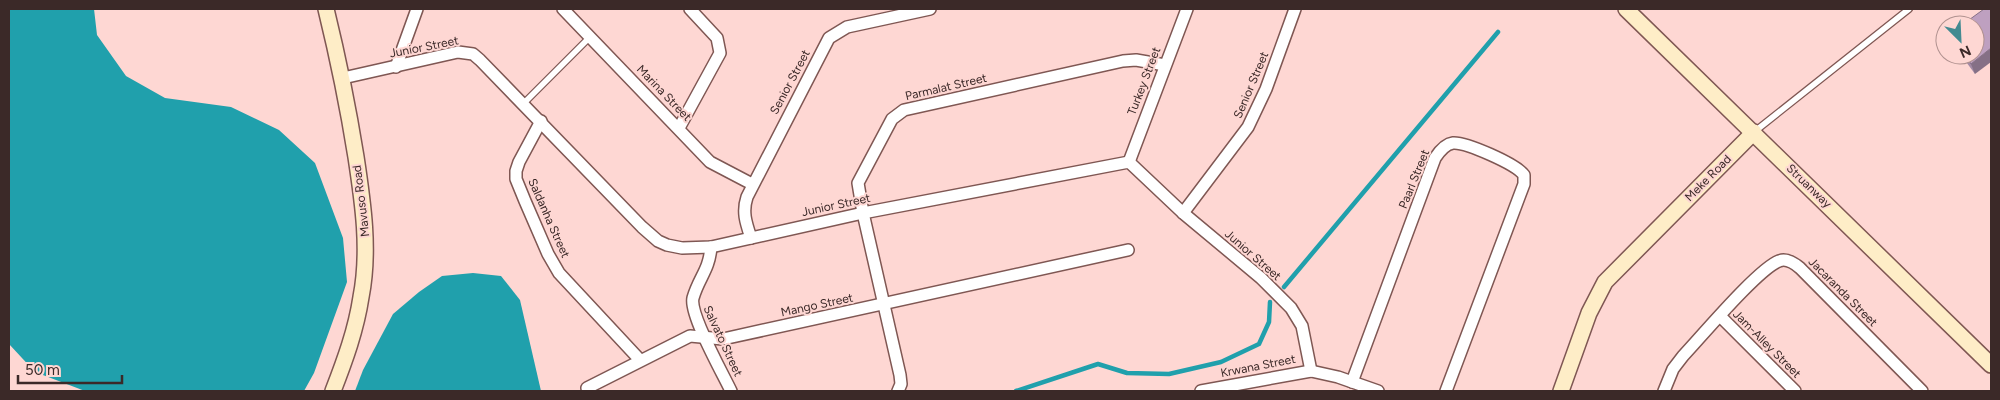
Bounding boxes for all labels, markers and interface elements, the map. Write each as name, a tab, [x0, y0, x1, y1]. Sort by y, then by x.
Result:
north arrow	[1935, 15, 1985, 65]
street label: Junior Street	[388, 33, 460, 61]
text: N	[1957, 41, 1973, 61]
street label: Turkey Street	[1125, 45, 1164, 117]
street label: Senior Street	[767, 47, 813, 117]
street label: Senior Street	[1231, 49, 1271, 120]
street label: Marina Street	[634, 62, 695, 124]
street label: Parmalat Street	[904, 71, 989, 103]
street label: Paarl Street	[1396, 147, 1432, 211]
street label: Meke Road	[1682, 152, 1734, 204]
street label: Struanway	[1784, 161, 1835, 211]
street label: Mavuso Road	[350, 164, 372, 238]
street label: Saldanha Street	[525, 176, 573, 260]
street label: Junior Street	[800, 191, 872, 219]
street label: Junior Street	[1222, 227, 1284, 284]
street label: Jacaranda Street	[1806, 255, 1881, 330]
street label: Mango Street	[780, 290, 855, 319]
street label: Salvato Street	[701, 303, 746, 379]
street label: Jam-Alley Street	[1730, 307, 1804, 381]
scale bar	[18, 352, 121, 384]
street label: Krwana Street	[1219, 352, 1297, 380]
text: 50 m	[25, 361, 60, 379]

